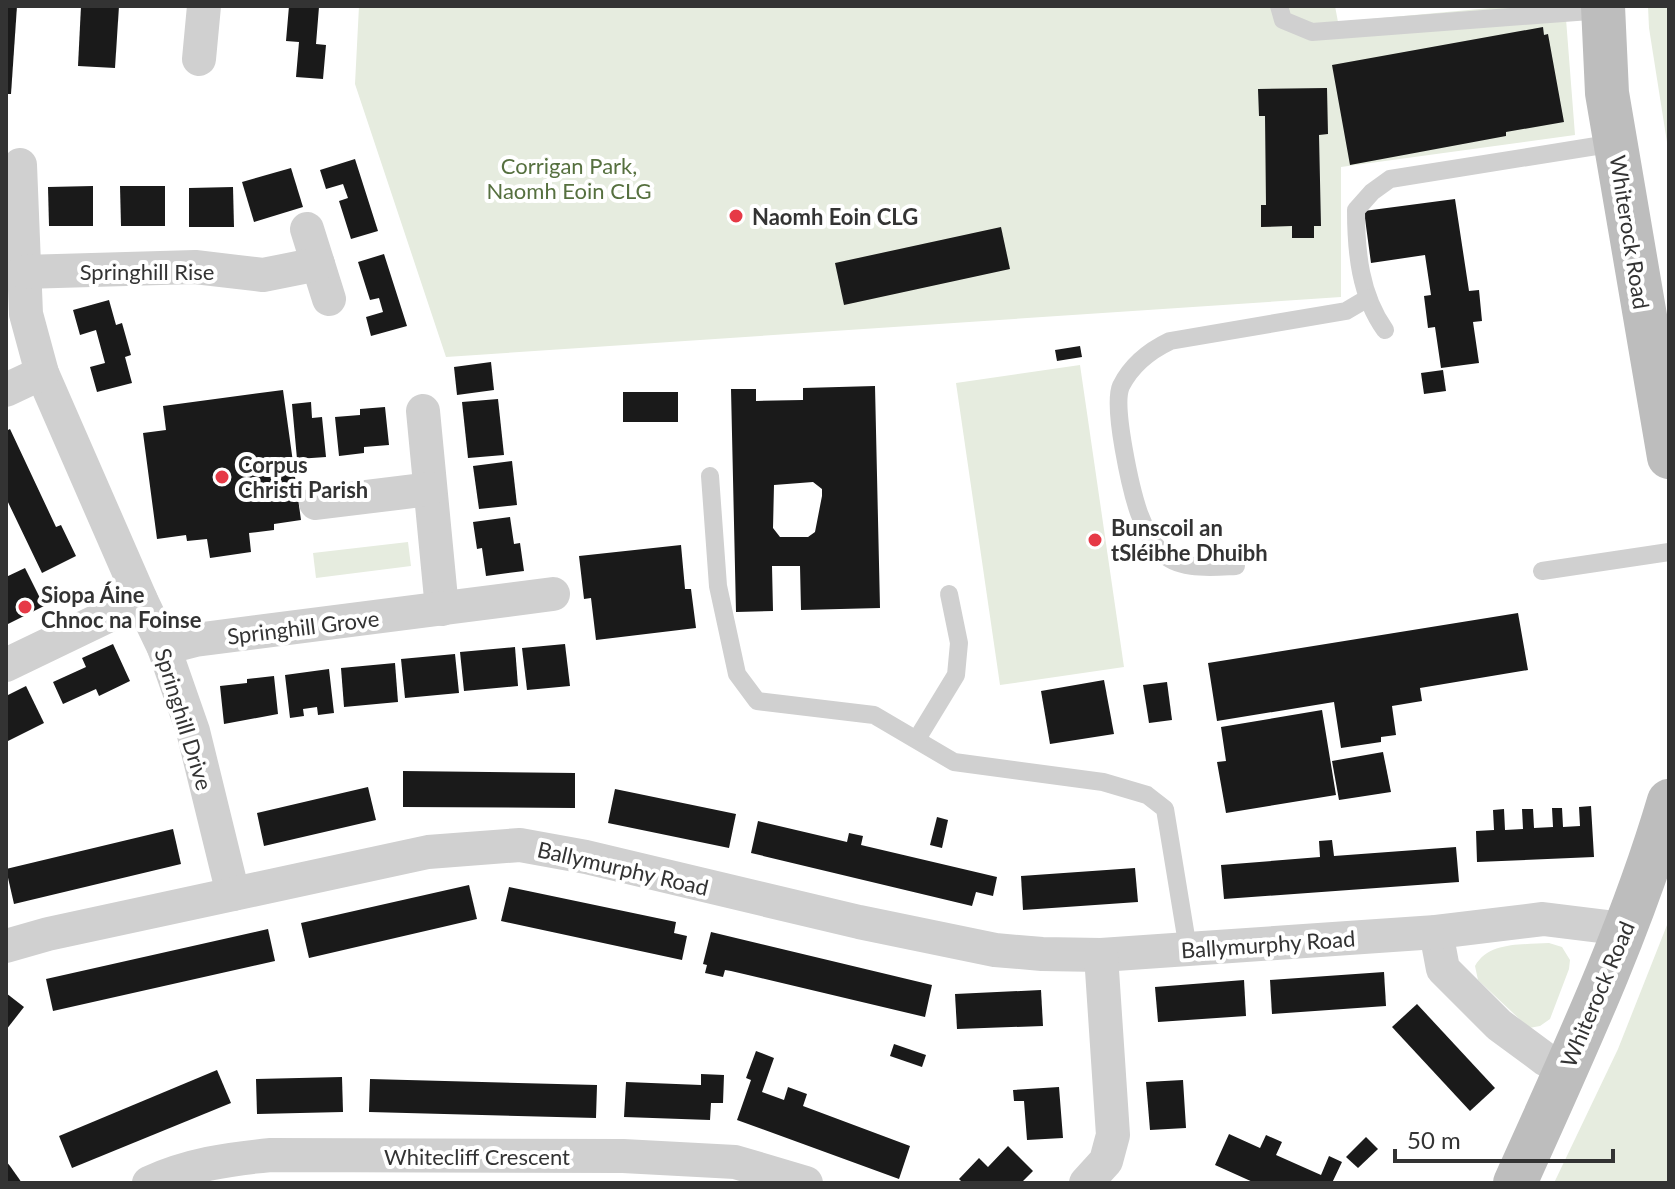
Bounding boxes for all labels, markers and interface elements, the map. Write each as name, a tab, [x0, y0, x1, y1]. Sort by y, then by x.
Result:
park label: Corrigan Park, Naomh Eoin CLG	[486, 152, 652, 204]
street label: Whiterock Road	[1604, 153, 1656, 311]
place label: Naomh Eoin CLG	[752, 203, 918, 230]
marker: Naomh Eoin CLG	[727, 207, 745, 225]
street label: Springhill Rise	[80, 258, 214, 285]
place label: Corpus Christi Parish	[238, 451, 368, 503]
marker: Corpus Christi Parish	[213, 468, 231, 486]
place label: Bunscoil an tSléibhe Dhuibh	[1111, 514, 1268, 566]
marker: Bunscoil an tSléibhe Dhuibh	[1086, 531, 1104, 549]
place label: Siopa Áine Chnoc na Foinse	[41, 581, 202, 633]
marker: Siopa Áine Chnoc na Foinse	[16, 598, 34, 616]
street label: Springhill Grove	[225, 604, 381, 650]
street label: Springhill Drive	[150, 645, 218, 793]
street label: Ballymurphy Road	[535, 835, 711, 901]
street label: Whiterock Road	[1554, 917, 1640, 1071]
street label: Ballymurphy Road	[1180, 924, 1356, 964]
scale bar	[1395, 1113, 1613, 1163]
text: 50 m	[1407, 1125, 1461, 1154]
street label: Whitecliff Crescent	[384, 1143, 570, 1170]

